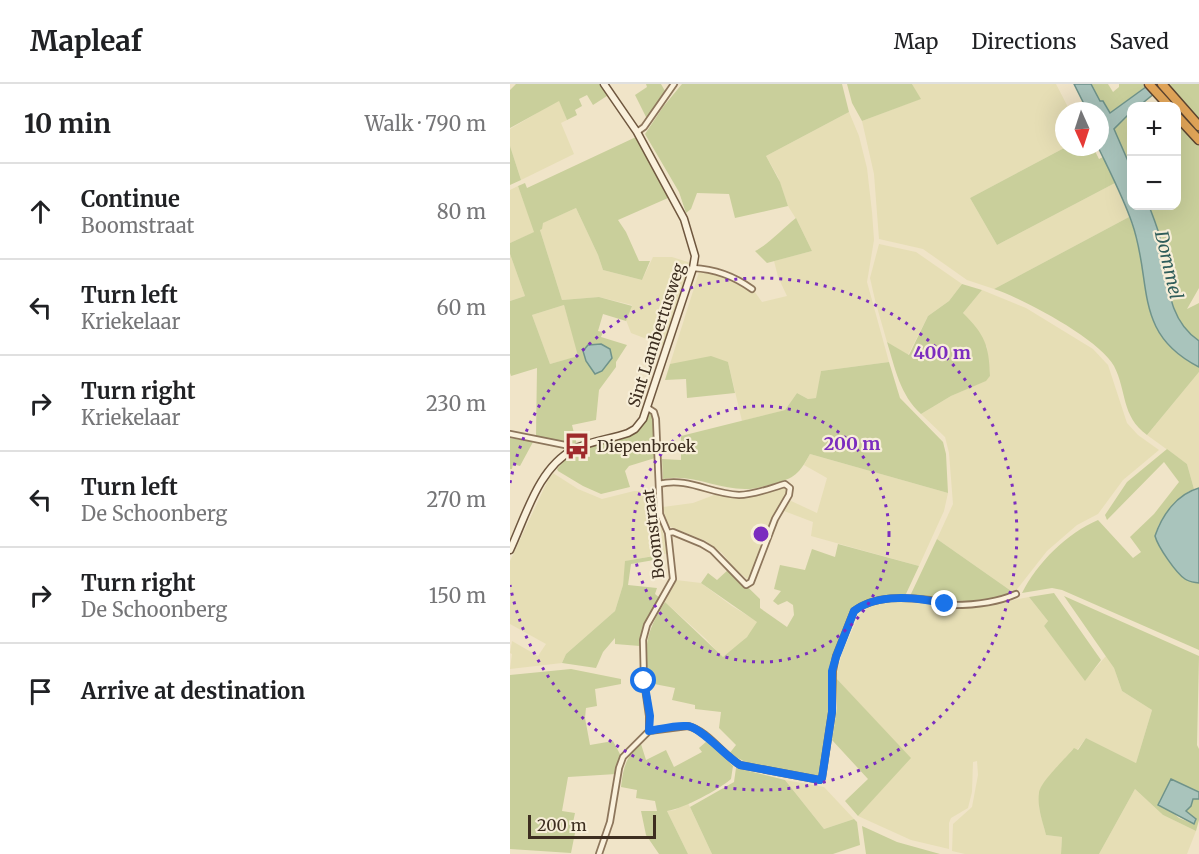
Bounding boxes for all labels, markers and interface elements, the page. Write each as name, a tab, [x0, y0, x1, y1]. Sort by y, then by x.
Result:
text: Mapleaf	[30, 23, 142, 59]
text: Map	[894, 28, 938, 55]
text: Directions	[971, 28, 1076, 55]
text: Saved	[1109, 28, 1169, 55]
north arrow	[1055, 102, 1109, 156]
map controls	[1127, 102, 1181, 210]
button: +	[1127, 102, 1181, 156]
text: 10 min	[24, 107, 111, 140]
text: Walk · 790 m	[365, 111, 486, 136]
button: −	[1127, 156, 1181, 210]
text: Continue	[81, 185, 180, 213]
icon: ahead	[24, 195, 57, 228]
text: 80 m	[437, 199, 486, 224]
text: Boomstraat	[81, 213, 194, 238]
water label: Dommel	[1150, 227, 1188, 302]
street label: Sint Lambertusweg	[623, 260, 689, 410]
text: Turn left	[81, 281, 178, 309]
icon: left	[24, 291, 57, 324]
text: 60 m	[436, 295, 486, 320]
text: Kriekelaar	[81, 309, 181, 334]
text: 400 m	[913, 341, 971, 364]
text: Turn right	[81, 377, 195, 405]
icon: right	[24, 387, 57, 420]
text: 230 m	[426, 391, 486, 416]
text: Kriekelaar	[81, 405, 181, 430]
bus stop icon: Diepenbroek	[562, 431, 592, 461]
text: 200 m	[824, 432, 880, 455]
place label: Diepenbroek	[597, 436, 697, 456]
text: Turn left	[81, 473, 178, 501]
icon: left	[24, 483, 57, 516]
text: 270 m	[426, 487, 486, 512]
street label: Boomstraat	[637, 487, 668, 580]
text: De Schoonberg	[81, 501, 227, 526]
centre of rings	[751, 524, 771, 544]
text: Turn right	[81, 569, 195, 597]
icon: right	[24, 579, 57, 612]
text: 150 m	[429, 583, 486, 608]
route end	[931, 590, 957, 616]
text: De Schoonberg	[81, 597, 227, 622]
route start	[630, 667, 656, 693]
icon: arrive	[24, 675, 57, 708]
text: Arrive at destination	[81, 677, 305, 705]
scale bar	[528, 812, 656, 840]
text: 200 m	[537, 815, 587, 835]

